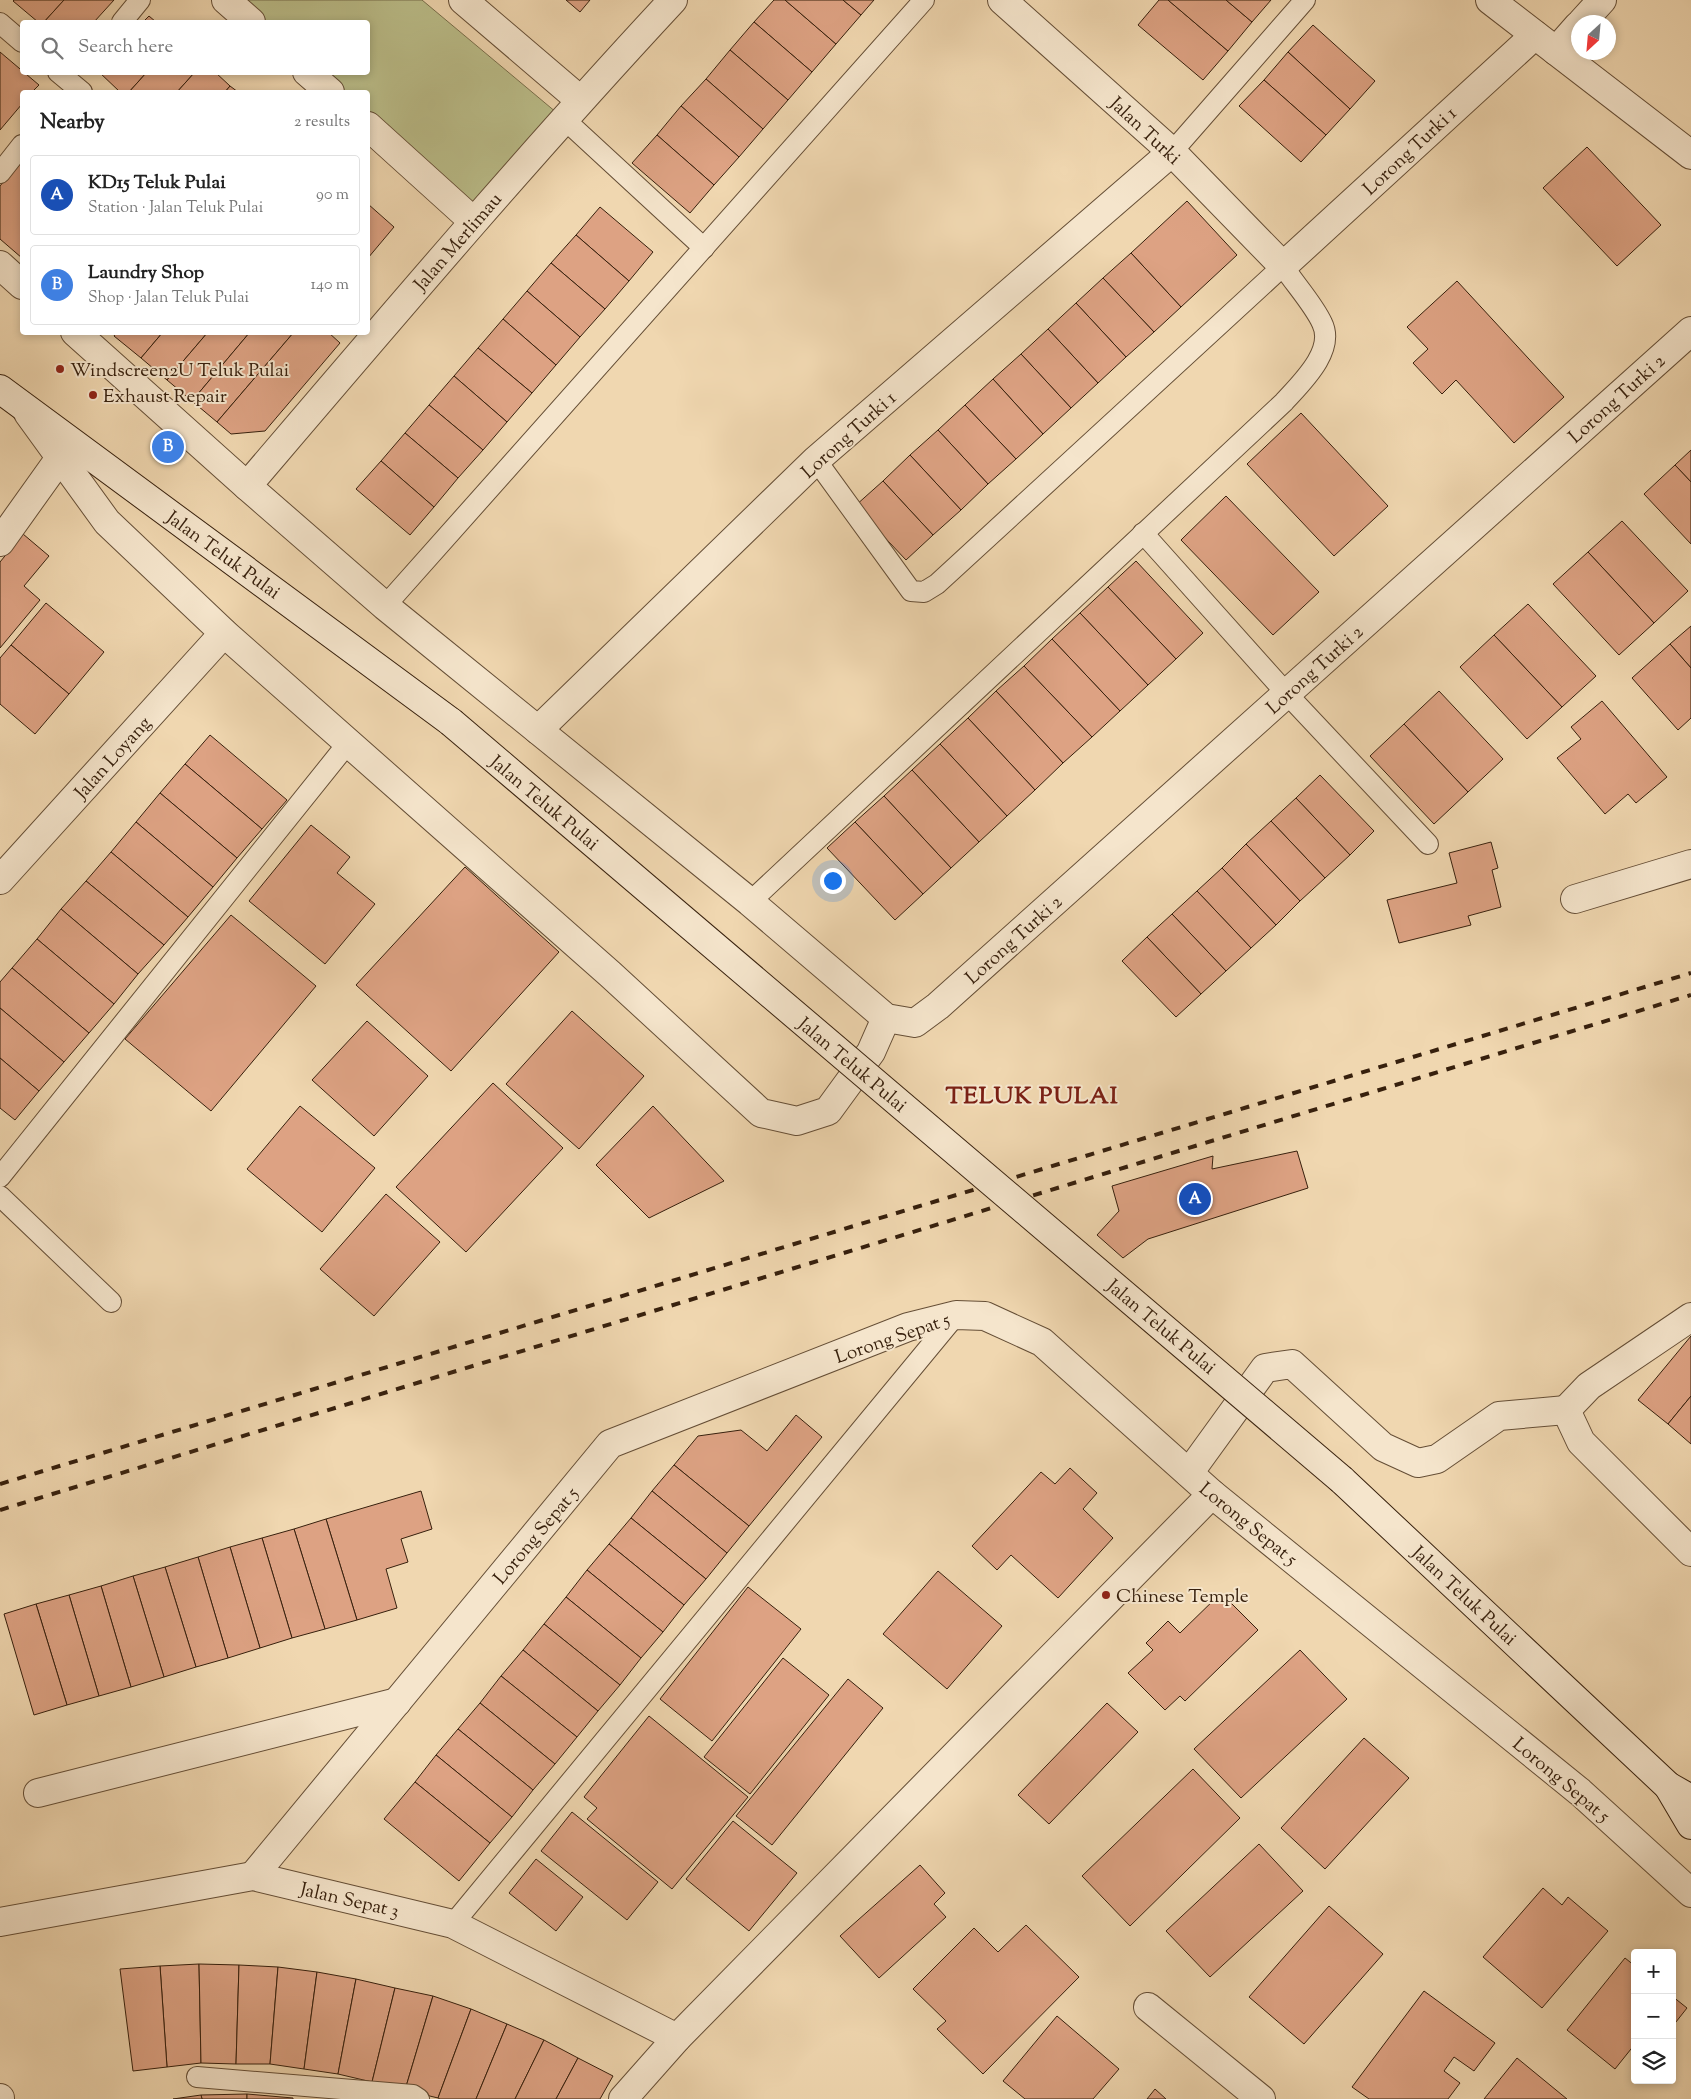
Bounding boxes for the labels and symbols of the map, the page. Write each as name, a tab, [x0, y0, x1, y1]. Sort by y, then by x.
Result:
north arrow	[1571, 15, 1616, 60]
street label: Jalan Turki	[1102, 91, 1186, 172]
street label: Lorong Turki 1	[1358, 101, 1464, 203]
street label: Jalan Merlimau	[408, 188, 509, 298]
street label: Lorong Turki 2	[1563, 349, 1672, 451]
place label: Windscreen2U Teluk Pulai	[70, 358, 289, 385]
marker: Windscreen2U Teluk Pulai	[54, 363, 66, 375]
place label: Exhaust Repair	[103, 384, 227, 411]
street label: Lorong Turki 1	[796, 385, 904, 486]
marker: Exhaust Repair	[87, 389, 99, 401]
pin: B	[152, 428, 184, 466]
street label: Jalan Teluk Pulai	[159, 505, 285, 607]
street label: Lorong Turki 2	[1261, 620, 1370, 722]
street label: Jalan Loyang	[69, 711, 158, 807]
street label: Jalan Teluk Pulai	[482, 749, 604, 858]
your location	[820, 868, 846, 894]
street label: Lorong Turki 2	[960, 890, 1069, 992]
street label: Jalan Teluk Pulai	[790, 1011, 912, 1120]
district label: TELUK PULAI	[945, 1080, 1119, 1114]
pin: A	[1179, 1180, 1211, 1218]
street label: Jalan Teluk Pulai	[1099, 1273, 1221, 1382]
street label: Lorong Sepat 5	[832, 1307, 954, 1372]
street label: Lorong Sepat 5	[1192, 1477, 1303, 1573]
street label: Lorong Sepat 5	[488, 1482, 586, 1591]
street label: Jalan Teluk Pulai	[1404, 1540, 1522, 1653]
place label: Chinese Temple	[1116, 1584, 1249, 1611]
marker: Chinese Temple	[1100, 1589, 1112, 1601]
street label: Lorong Sepat 5	[1506, 1732, 1615, 1830]
street label: Jalan Sepat 3	[296, 1877, 402, 1926]

